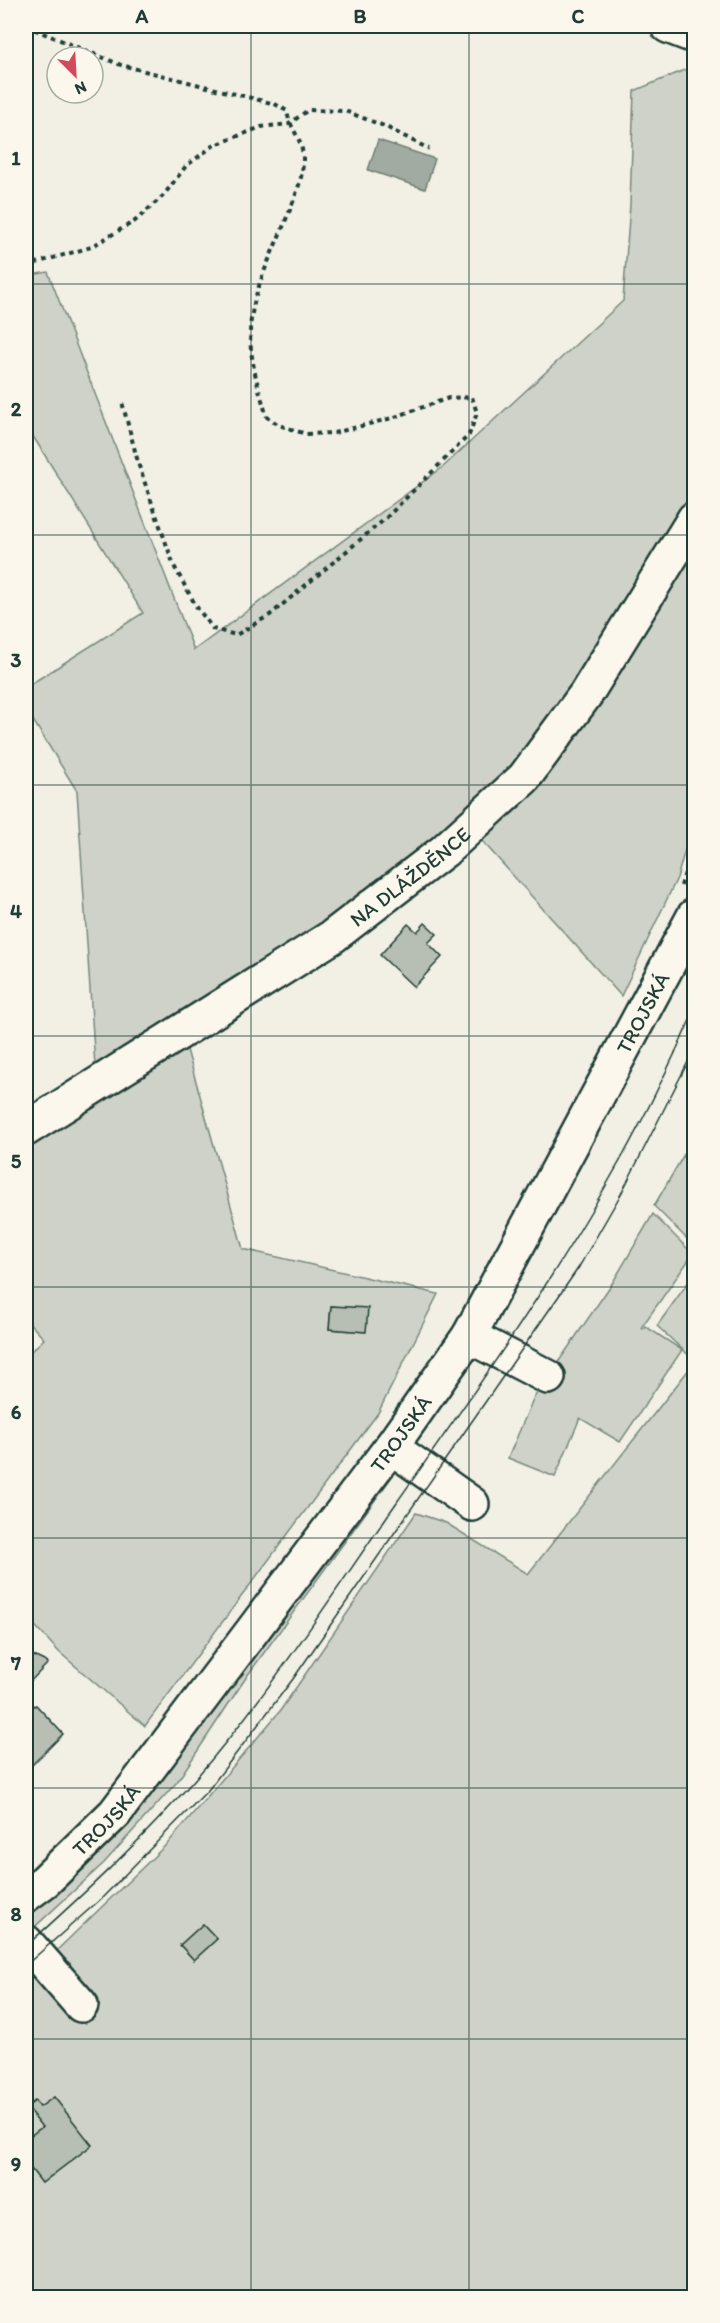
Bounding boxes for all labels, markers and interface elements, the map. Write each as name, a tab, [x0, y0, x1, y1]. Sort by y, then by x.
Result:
text: A	[135, 4, 149, 28]
text: B	[354, 4, 367, 28]
text: C	[572, 4, 585, 28]
north arrow	[45, 45, 105, 105]
text: N	[72, 77, 90, 99]
text: 1	[11, 146, 21, 170]
text: 2	[11, 397, 22, 421]
text: 3	[11, 648, 22, 672]
street label: NA DLÁŽDĚNCE	[345, 821, 475, 931]
text: 4	[10, 899, 22, 923]
street label: TROJSKÁ	[610, 967, 674, 1058]
text: 5	[11, 1149, 22, 1173]
street label: TROJSKÁ	[364, 1390, 436, 1477]
text: 6	[11, 1400, 22, 1424]
text: 7	[10, 1651, 21, 1675]
street label: TROJSKÁ	[66, 1779, 145, 1861]
text: 8	[11, 1902, 22, 1926]
text: 9	[11, 2152, 21, 2176]

